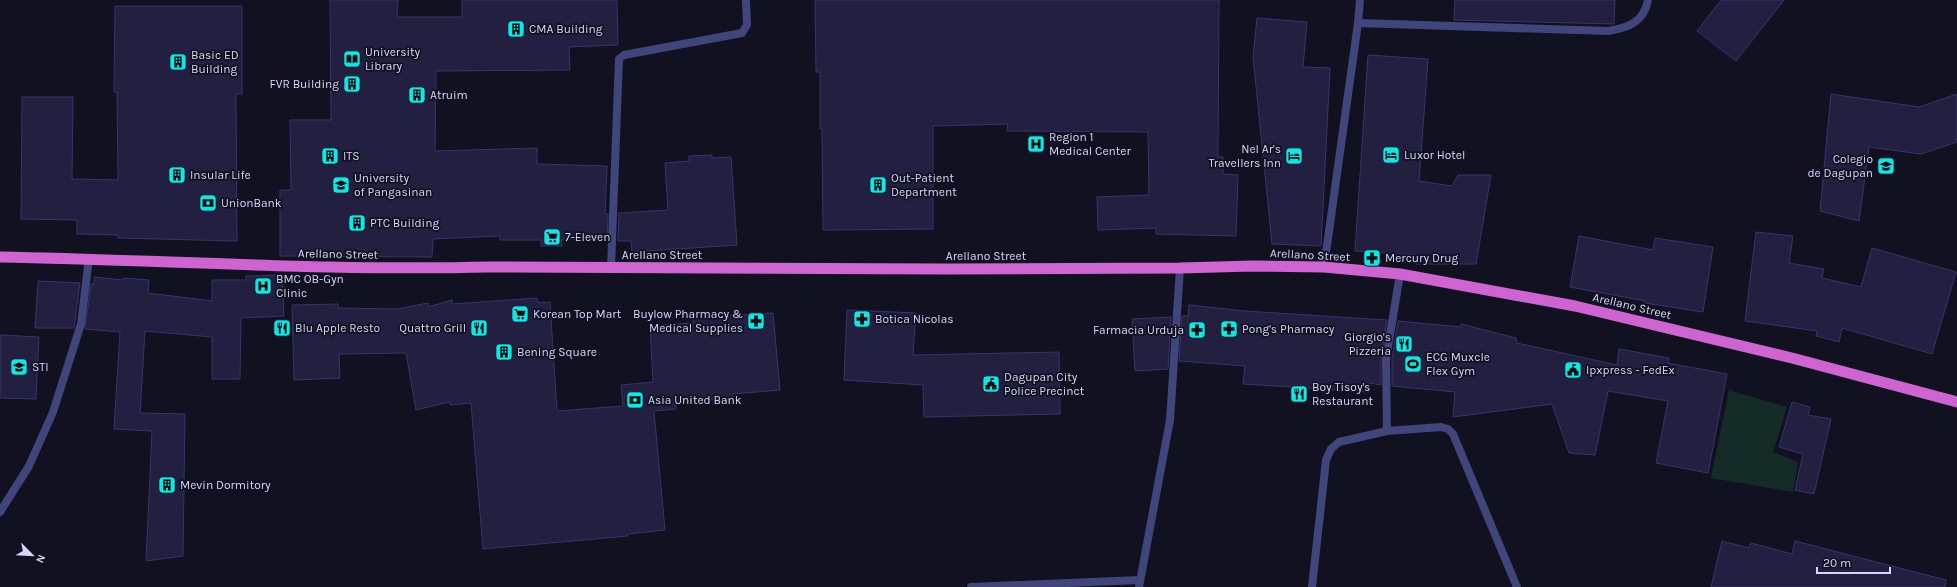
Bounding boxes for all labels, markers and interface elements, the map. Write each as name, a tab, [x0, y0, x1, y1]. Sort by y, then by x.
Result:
building icon: CMA Building	[506, 19, 526, 39]
place label: CMA Building	[529, 22, 603, 36]
place label: University Library	[365, 45, 421, 73]
place label: Basic ED Building	[191, 48, 239, 76]
library icon: University Library	[342, 49, 362, 69]
building icon: Basic ED Building	[168, 52, 188, 72]
building icon: FVR Building	[342, 74, 362, 94]
place label: FVR Building	[269, 77, 339, 91]
building icon: Atruim	[407, 85, 427, 105]
place label: Atruim	[430, 88, 468, 102]
place label: Region 1 Medical Center	[1049, 130, 1131, 158]
hospital icon: Region 1 Medical Center	[1026, 134, 1046, 154]
place label: Nel Ar's Travellers Inn	[1209, 142, 1281, 170]
hotel icon: Luxor Hotel	[1381, 145, 1401, 165]
building icon: ITS	[320, 146, 340, 166]
hotel icon: Nel Ar's Travellers Inn	[1284, 146, 1304, 166]
place label: Luxor Hotel	[1404, 148, 1465, 162]
place label: ITS	[343, 149, 360, 163]
place label: Colegio de Dagupan	[1807, 152, 1873, 180]
school or university icon: Colegio de Dagupan	[1876, 156, 1896, 176]
building icon: Insular Life	[167, 165, 187, 185]
place label: Insular Life	[190, 168, 251, 182]
place label: University of Pangasinan	[354, 171, 432, 199]
place label: Out-Patient Department	[891, 171, 957, 199]
school or university icon: University of Pangasinan	[331, 175, 351, 195]
building icon: Out-Patient Department	[868, 175, 888, 195]
bank icon: UnionBank	[198, 193, 218, 213]
place label: UnionBank	[221, 196, 282, 210]
building icon: PTC Building	[347, 213, 367, 233]
place label: PTC Building	[370, 216, 439, 230]
supermarket icon: 7-Eleven	[542, 227, 562, 247]
place label: 7-Eleven	[565, 230, 611, 244]
street label: Arellano Street	[298, 246, 379, 262]
street label: Arellano Street	[1270, 246, 1351, 264]
street label: Arellano Street	[622, 248, 703, 262]
pharmacy icon: Mercury Drug	[1362, 248, 1382, 268]
street label: Arellano Street	[946, 249, 1027, 263]
place label: Mercury Drug	[1385, 251, 1458, 265]
place label: BMC OB-Gyn Clinic	[276, 272, 344, 300]
hospital icon: BMC OB-Gyn Clinic	[253, 276, 273, 296]
street label: Arellano Street	[1591, 290, 1673, 322]
supermarket icon: Korean Top Mart	[510, 304, 530, 324]
place label: Korean Top Mart	[533, 307, 622, 321]
place label: Buylow Pharmacy & Medical Supplies	[633, 307, 743, 335]
pharmacy icon: Botica Nicolas	[852, 309, 872, 329]
pharmacy icon: Buylow Pharmacy & Medical Supplies	[746, 311, 766, 331]
place label: Botica Nicolas	[875, 312, 954, 326]
restaurant icon: Blu Apple Resto	[272, 318, 292, 338]
restaurant icon: Quattro Grill	[469, 318, 489, 338]
pharmacy icon: Pong's Pharmacy	[1219, 319, 1239, 339]
pharmacy icon: Farmacia Urduja	[1187, 320, 1207, 340]
place label: Blu Apple Resto	[295, 321, 380, 335]
place label: Quattro Grill	[399, 321, 466, 335]
place label: Pong's Pharmacy	[1242, 322, 1335, 336]
place label: Farmacia Urduja	[1093, 323, 1184, 337]
place label: Giorgio's Pizzeria	[1344, 330, 1391, 358]
restaurant icon: Giorgio's Pizzeria	[1394, 334, 1414, 354]
building icon: Bening Square	[494, 342, 514, 362]
place label: Bening Square	[517, 345, 597, 359]
place label: ECG Muxcle Flex Gym	[1426, 350, 1490, 378]
sports icon: ECG Muxcle Flex Gym	[1403, 354, 1423, 374]
school or university icon: STI	[9, 357, 29, 377]
place label: STI	[32, 360, 49, 374]
public building icon: Ipxpress - FedEx	[1563, 360, 1583, 380]
place label: Ipxpress - FedEx	[1586, 363, 1675, 377]
place label: Dagupan City Police Precinct	[1004, 370, 1085, 398]
public building icon: Dagupan City Police Precinct	[981, 374, 1001, 394]
place label: Boy Tisoy's Restaurant	[1312, 380, 1373, 408]
restaurant icon: Boy Tisoy's Restaurant	[1289, 384, 1309, 404]
bank icon: Asia United Bank	[625, 390, 645, 410]
place label: Asia United Bank	[648, 393, 742, 407]
building icon: Mevin Dormitory	[157, 475, 177, 495]
place label: Mevin Dormitory	[180, 478, 271, 492]
north arrow	[12, 535, 52, 575]
scale bar	[1817, 549, 1890, 575]
text: N	[33, 553, 48, 565]
text: 20 m	[1823, 556, 1851, 570]

